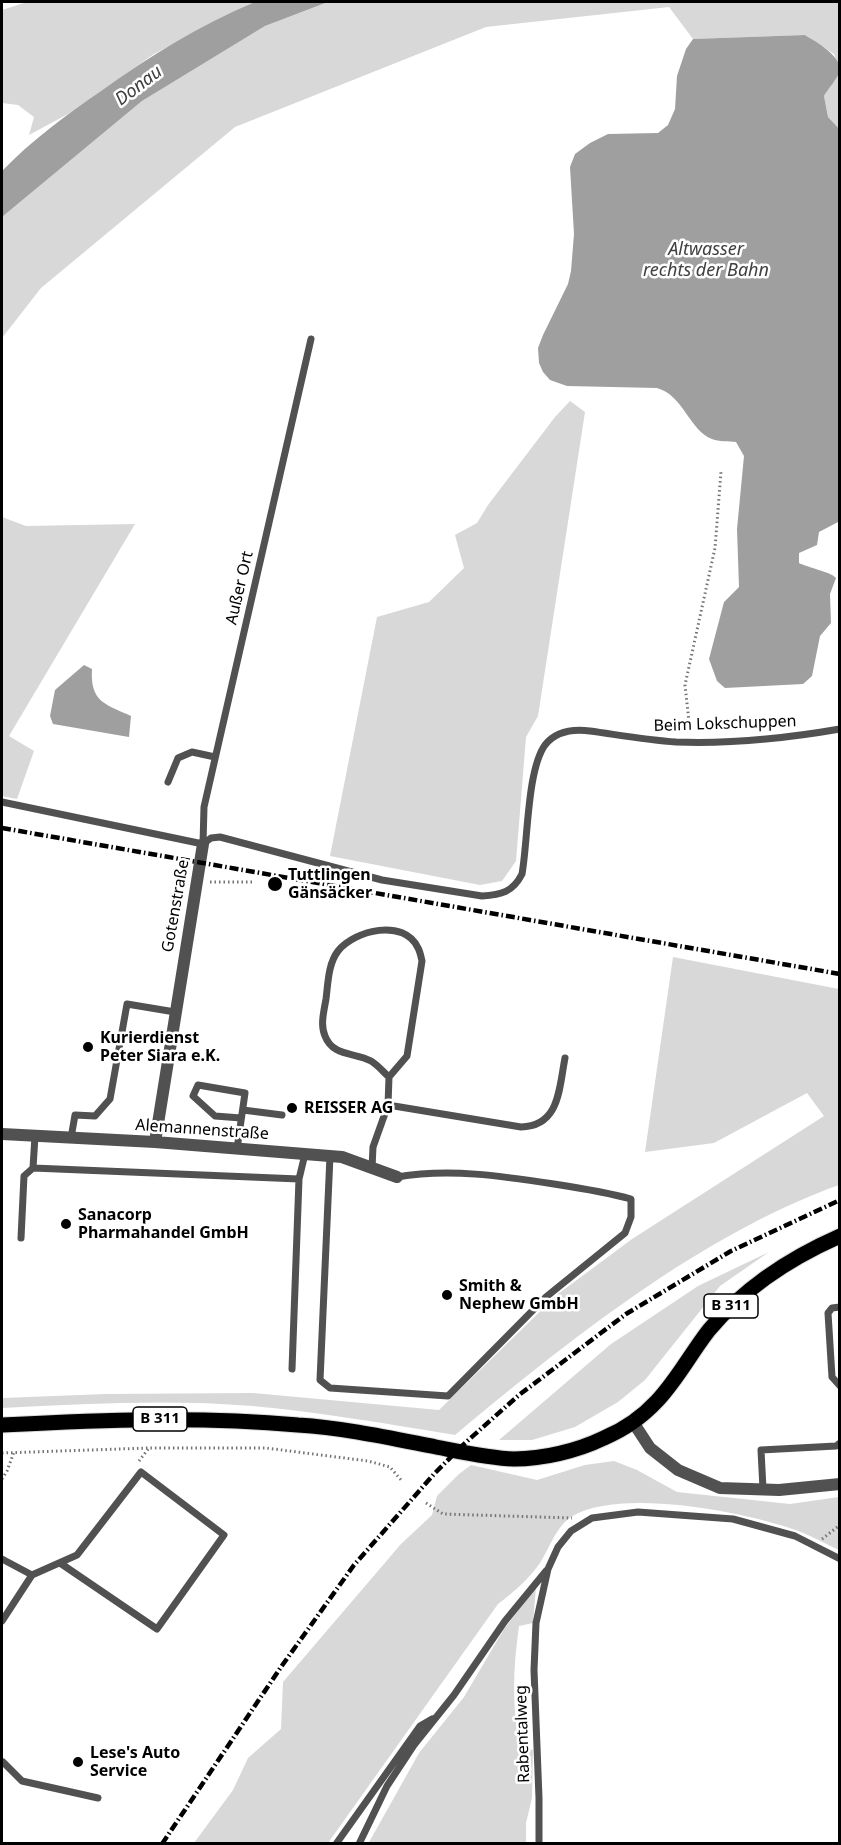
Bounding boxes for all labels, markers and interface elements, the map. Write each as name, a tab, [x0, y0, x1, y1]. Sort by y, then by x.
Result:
water label: Donau	[111, 61, 167, 111]
water label: Altwasser rechts der Bahn	[643, 239, 769, 282]
street label: Außer Ort	[222, 549, 258, 627]
street label: Beim Lokschuppen	[653, 712, 797, 736]
street label: Gotenstraße	[158, 858, 194, 954]
place label: Tuttlingen Gänsäcker	[288, 865, 372, 903]
marker: Tuttlingen Gänsäcker	[266, 875, 284, 893]
place label: Kurierdienst Peter Siara e.K.	[100, 1028, 220, 1066]
marker: Kurierdienst Peter Siara e.K.	[81, 1040, 95, 1054]
place label: REISSER AG	[304, 1098, 393, 1118]
marker: REISSER AG	[285, 1101, 299, 1115]
street label: Alemannenstraße	[135, 1116, 269, 1144]
place label: Sanacorp Pharmahandel GmbH	[78, 1205, 249, 1243]
marker: Sanacorp Pharmahandel GmbH	[59, 1217, 73, 1231]
place label: Smith & Nephew GmbH	[459, 1276, 579, 1314]
marker: Smith & Nephew GmbH	[440, 1288, 454, 1302]
road number: B 311	[704, 1294, 758, 1318]
road number: B 311	[133, 1407, 187, 1431]
street label: Rabentalweg	[512, 1685, 534, 1783]
place label: Lese's Auto Service	[90, 1743, 180, 1781]
marker: Lese's Auto Service	[71, 1755, 85, 1769]

